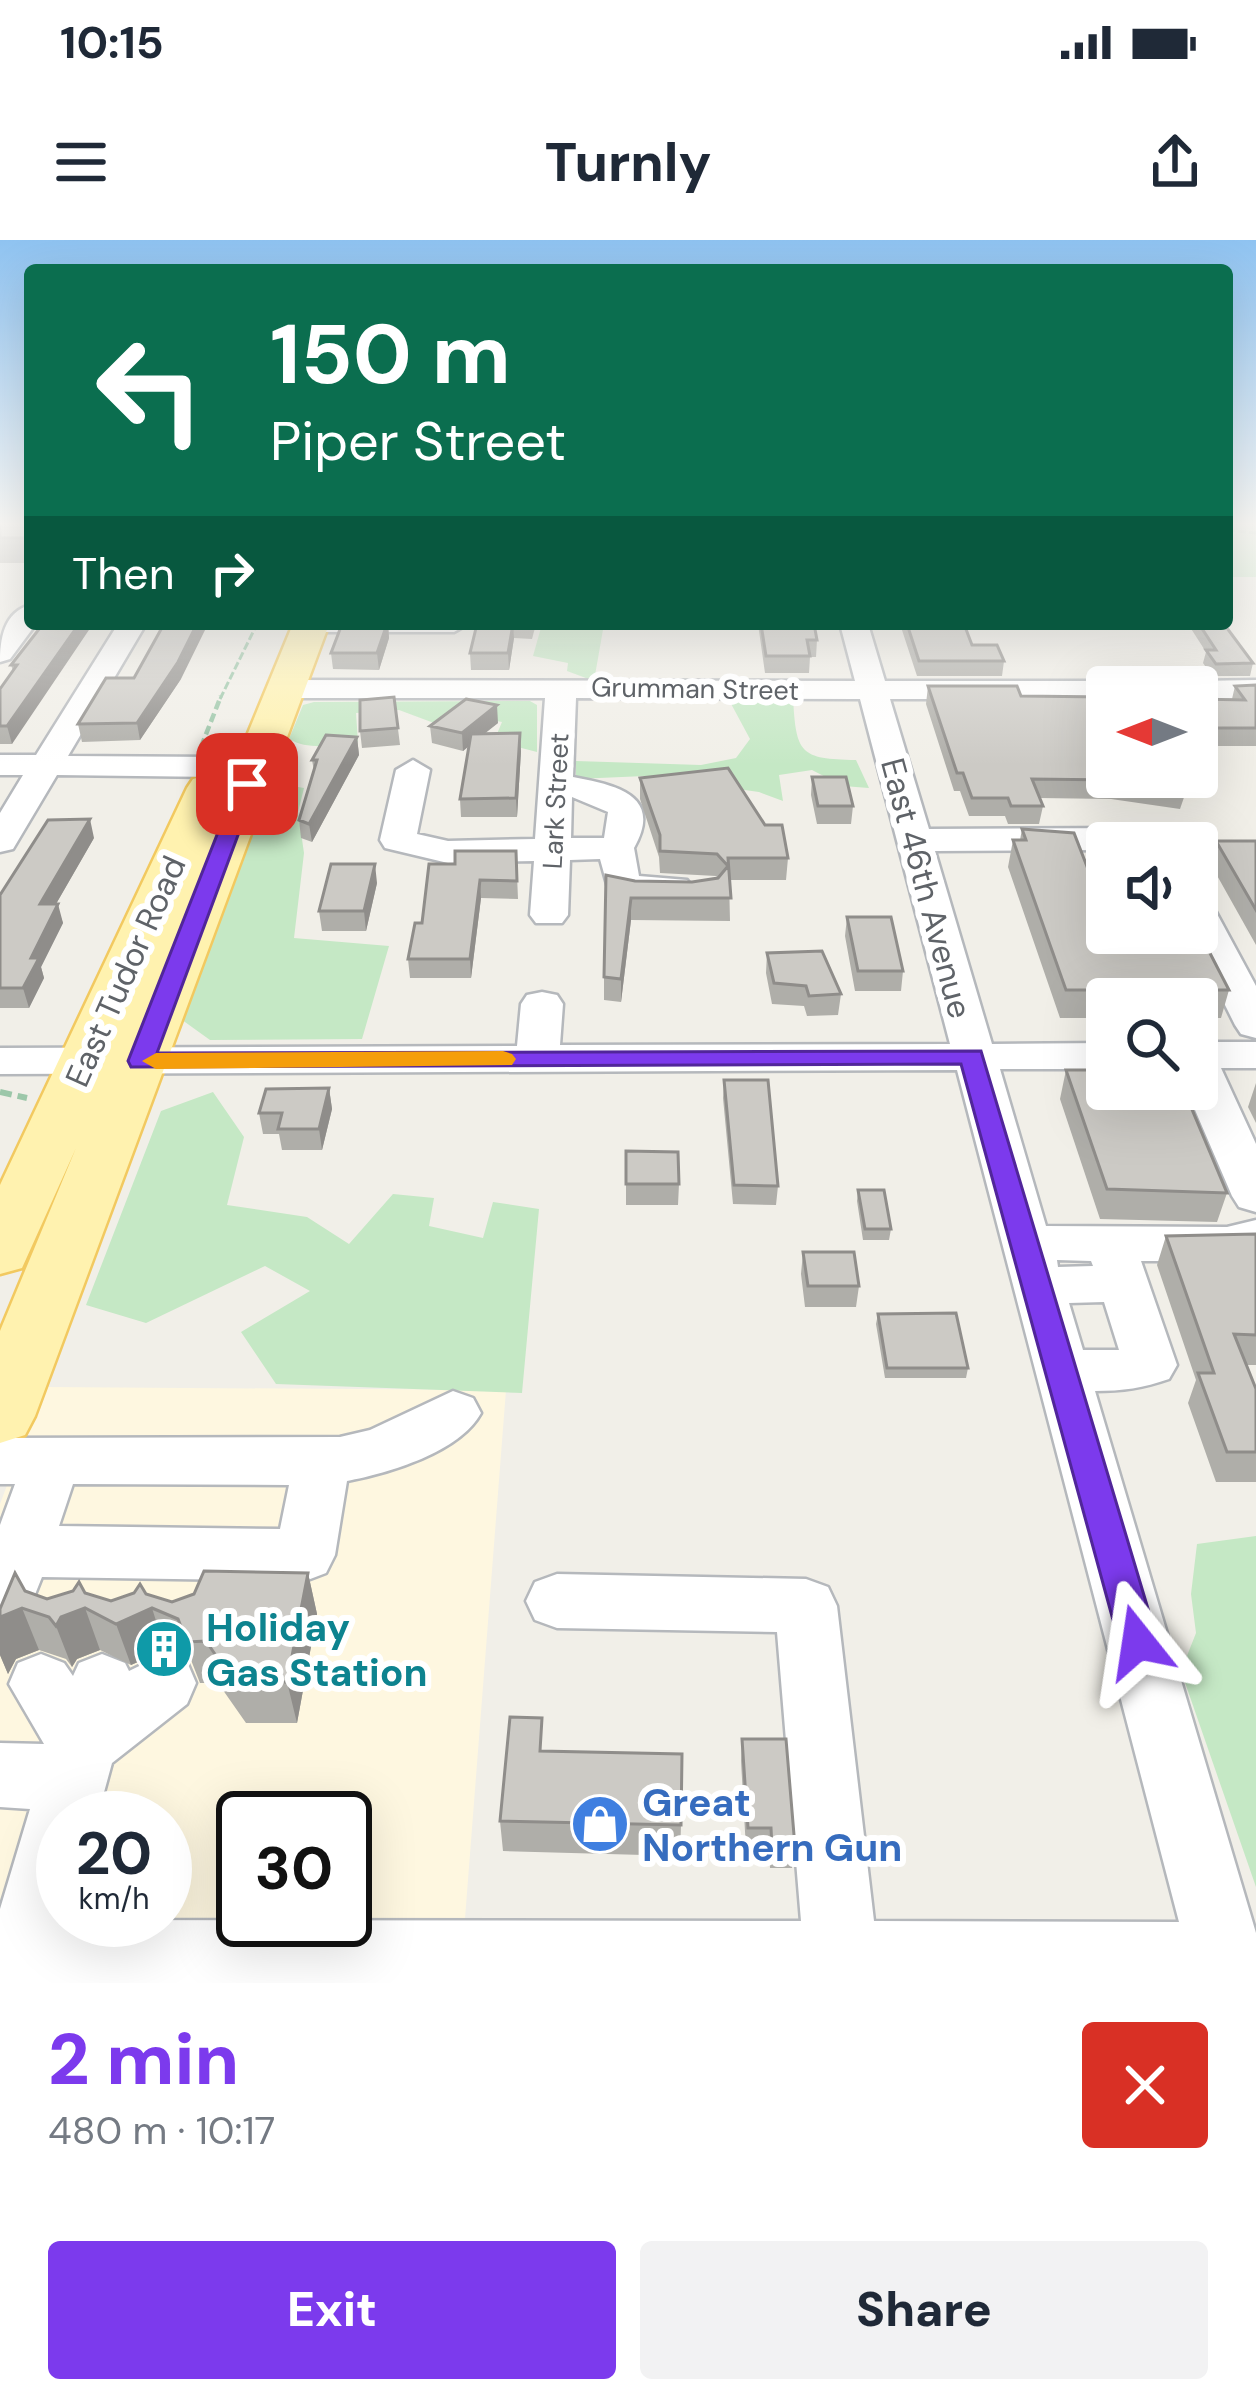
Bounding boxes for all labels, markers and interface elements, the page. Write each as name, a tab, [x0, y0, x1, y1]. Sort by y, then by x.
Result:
text: 10:15	[60, 13, 164, 72]
text: Turnly	[545, 127, 711, 198]
icon: menu	[48, 129, 114, 195]
icon: share	[1142, 129, 1208, 195]
text: 150 m	[270, 300, 511, 409]
icon: left	[72, 312, 228, 468]
text: Piper Street	[270, 406, 566, 477]
icon: right	[199, 540, 265, 606]
text: Then	[72, 544, 175, 603]
north arrow	[1086, 666, 1218, 798]
map controls	[1086, 666, 1218, 1110]
street label: Grumman Street	[591, 669, 799, 708]
street label: Lark Street	[534, 732, 577, 870]
pin	[196, 733, 298, 835]
icon: arrive	[214, 751, 280, 817]
street label: East 46th Avenue	[871, 753, 982, 1023]
button: sound	[1086, 822, 1218, 954]
street label: East Tudor Road	[55, 849, 196, 1093]
button: search	[1086, 978, 1218, 1110]
position arrow	[1075, 1579, 1201, 1705]
place label: Holiday Gas Station	[206, 1602, 428, 1698]
building icon: Holiday Gas Station	[133, 1618, 195, 1680]
place label: Great Northern Gun	[642, 1777, 902, 1873]
speed limit sign: 30	[216, 1791, 372, 1947]
shop icon: Great Northern Gun	[569, 1793, 631, 1855]
text: 20	[76, 1814, 152, 1893]
text: km/h	[79, 1879, 149, 1918]
text: 2 min	[48, 2013, 239, 2106]
button: close	[1082, 2022, 1208, 2148]
text: 480 m · 10:17	[48, 2105, 275, 2156]
button: Exit	[48, 2241, 616, 2379]
button: Share	[640, 2241, 1208, 2379]

